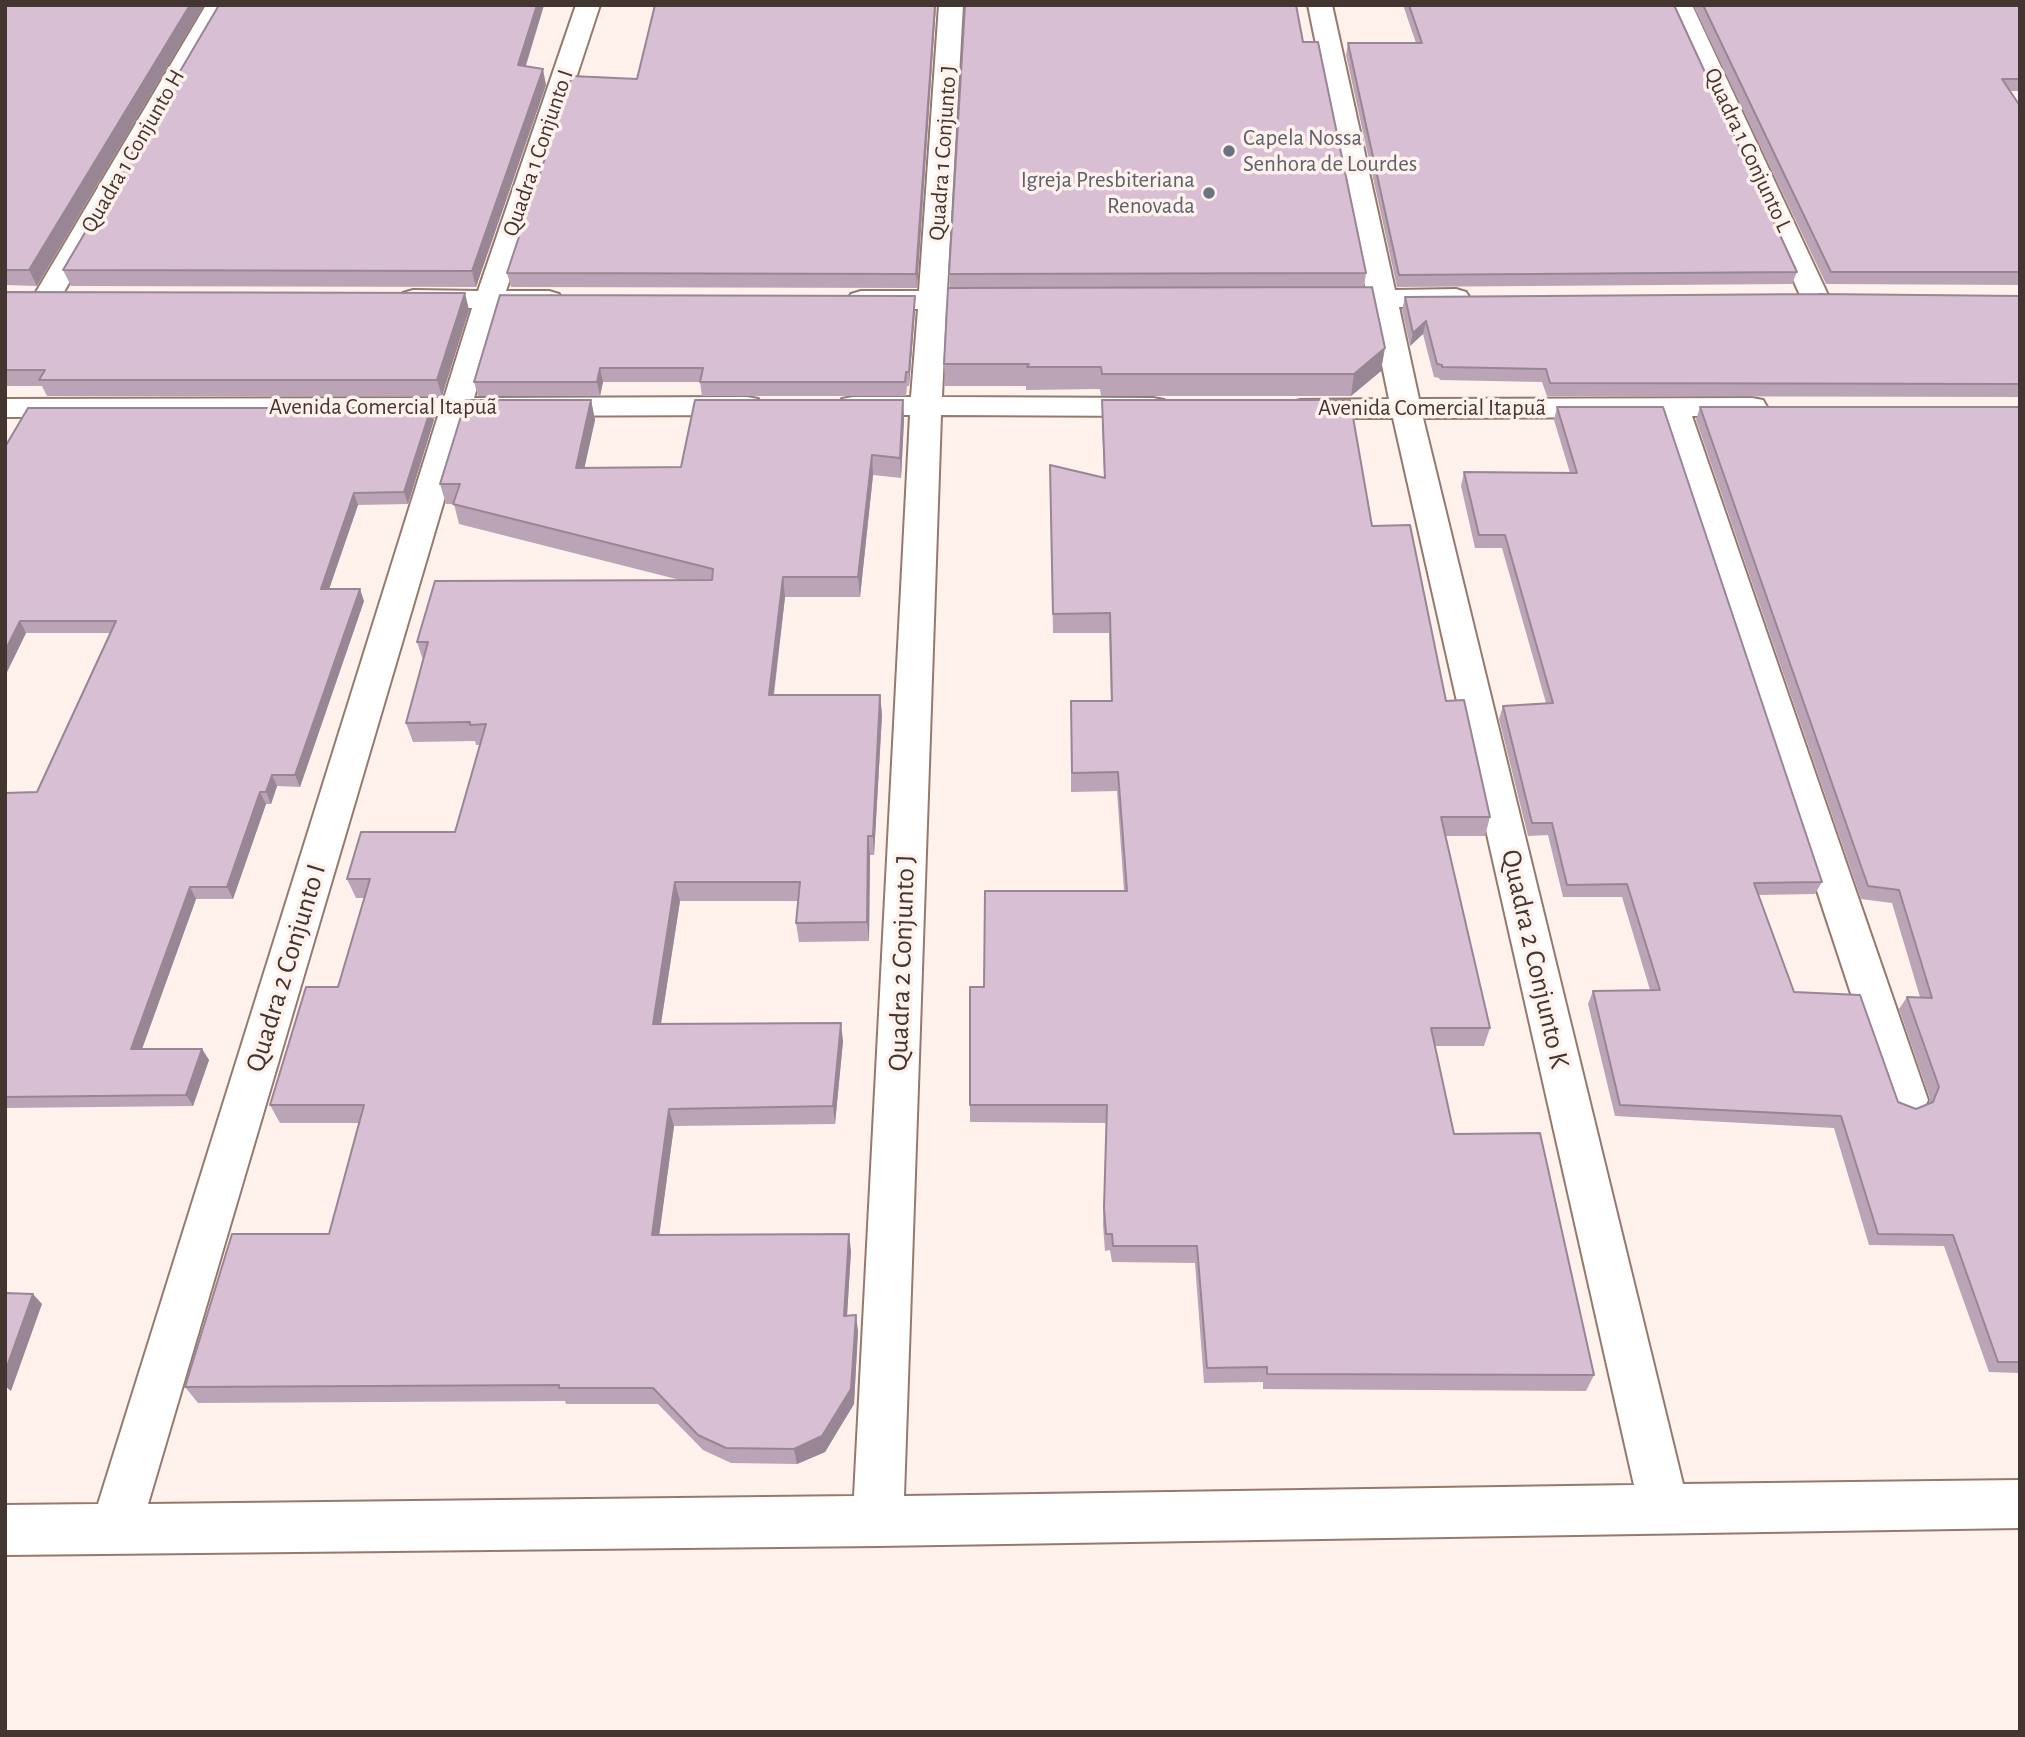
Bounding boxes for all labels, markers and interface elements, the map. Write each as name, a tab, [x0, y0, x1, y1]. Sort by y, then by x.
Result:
street label: Quadra 1 Conjunto H	[75, 64, 191, 238]
street label: Quadra 1 Conjunto L	[1698, 64, 1798, 236]
street label: Quadra 1 Conjunto J	[923, 65, 963, 241]
street label: Quadra 1 Conjunto I	[497, 66, 579, 240]
place label: Capela Nossa Senhora de Lourdes	[1243, 124, 1417, 178]
marker: Capela Nossa Senhora de Lourdes	[1221, 143, 1237, 159]
place label: Igreja Presbiteriana Renovada	[1021, 166, 1195, 220]
marker: Igreja Presbiteriana Renovada	[1201, 185, 1217, 201]
street label: Avenida Comercial Itapuã	[269, 393, 497, 421]
street label: Avenida Comercial Itapuã	[1318, 394, 1546, 422]
street label: Quadra 2 Conjunto K	[1494, 846, 1576, 1072]
street label: Quadra 2 Conjunto J	[881, 854, 923, 1072]
street label: Quadra 2 Conjunto I	[238, 860, 334, 1076]

